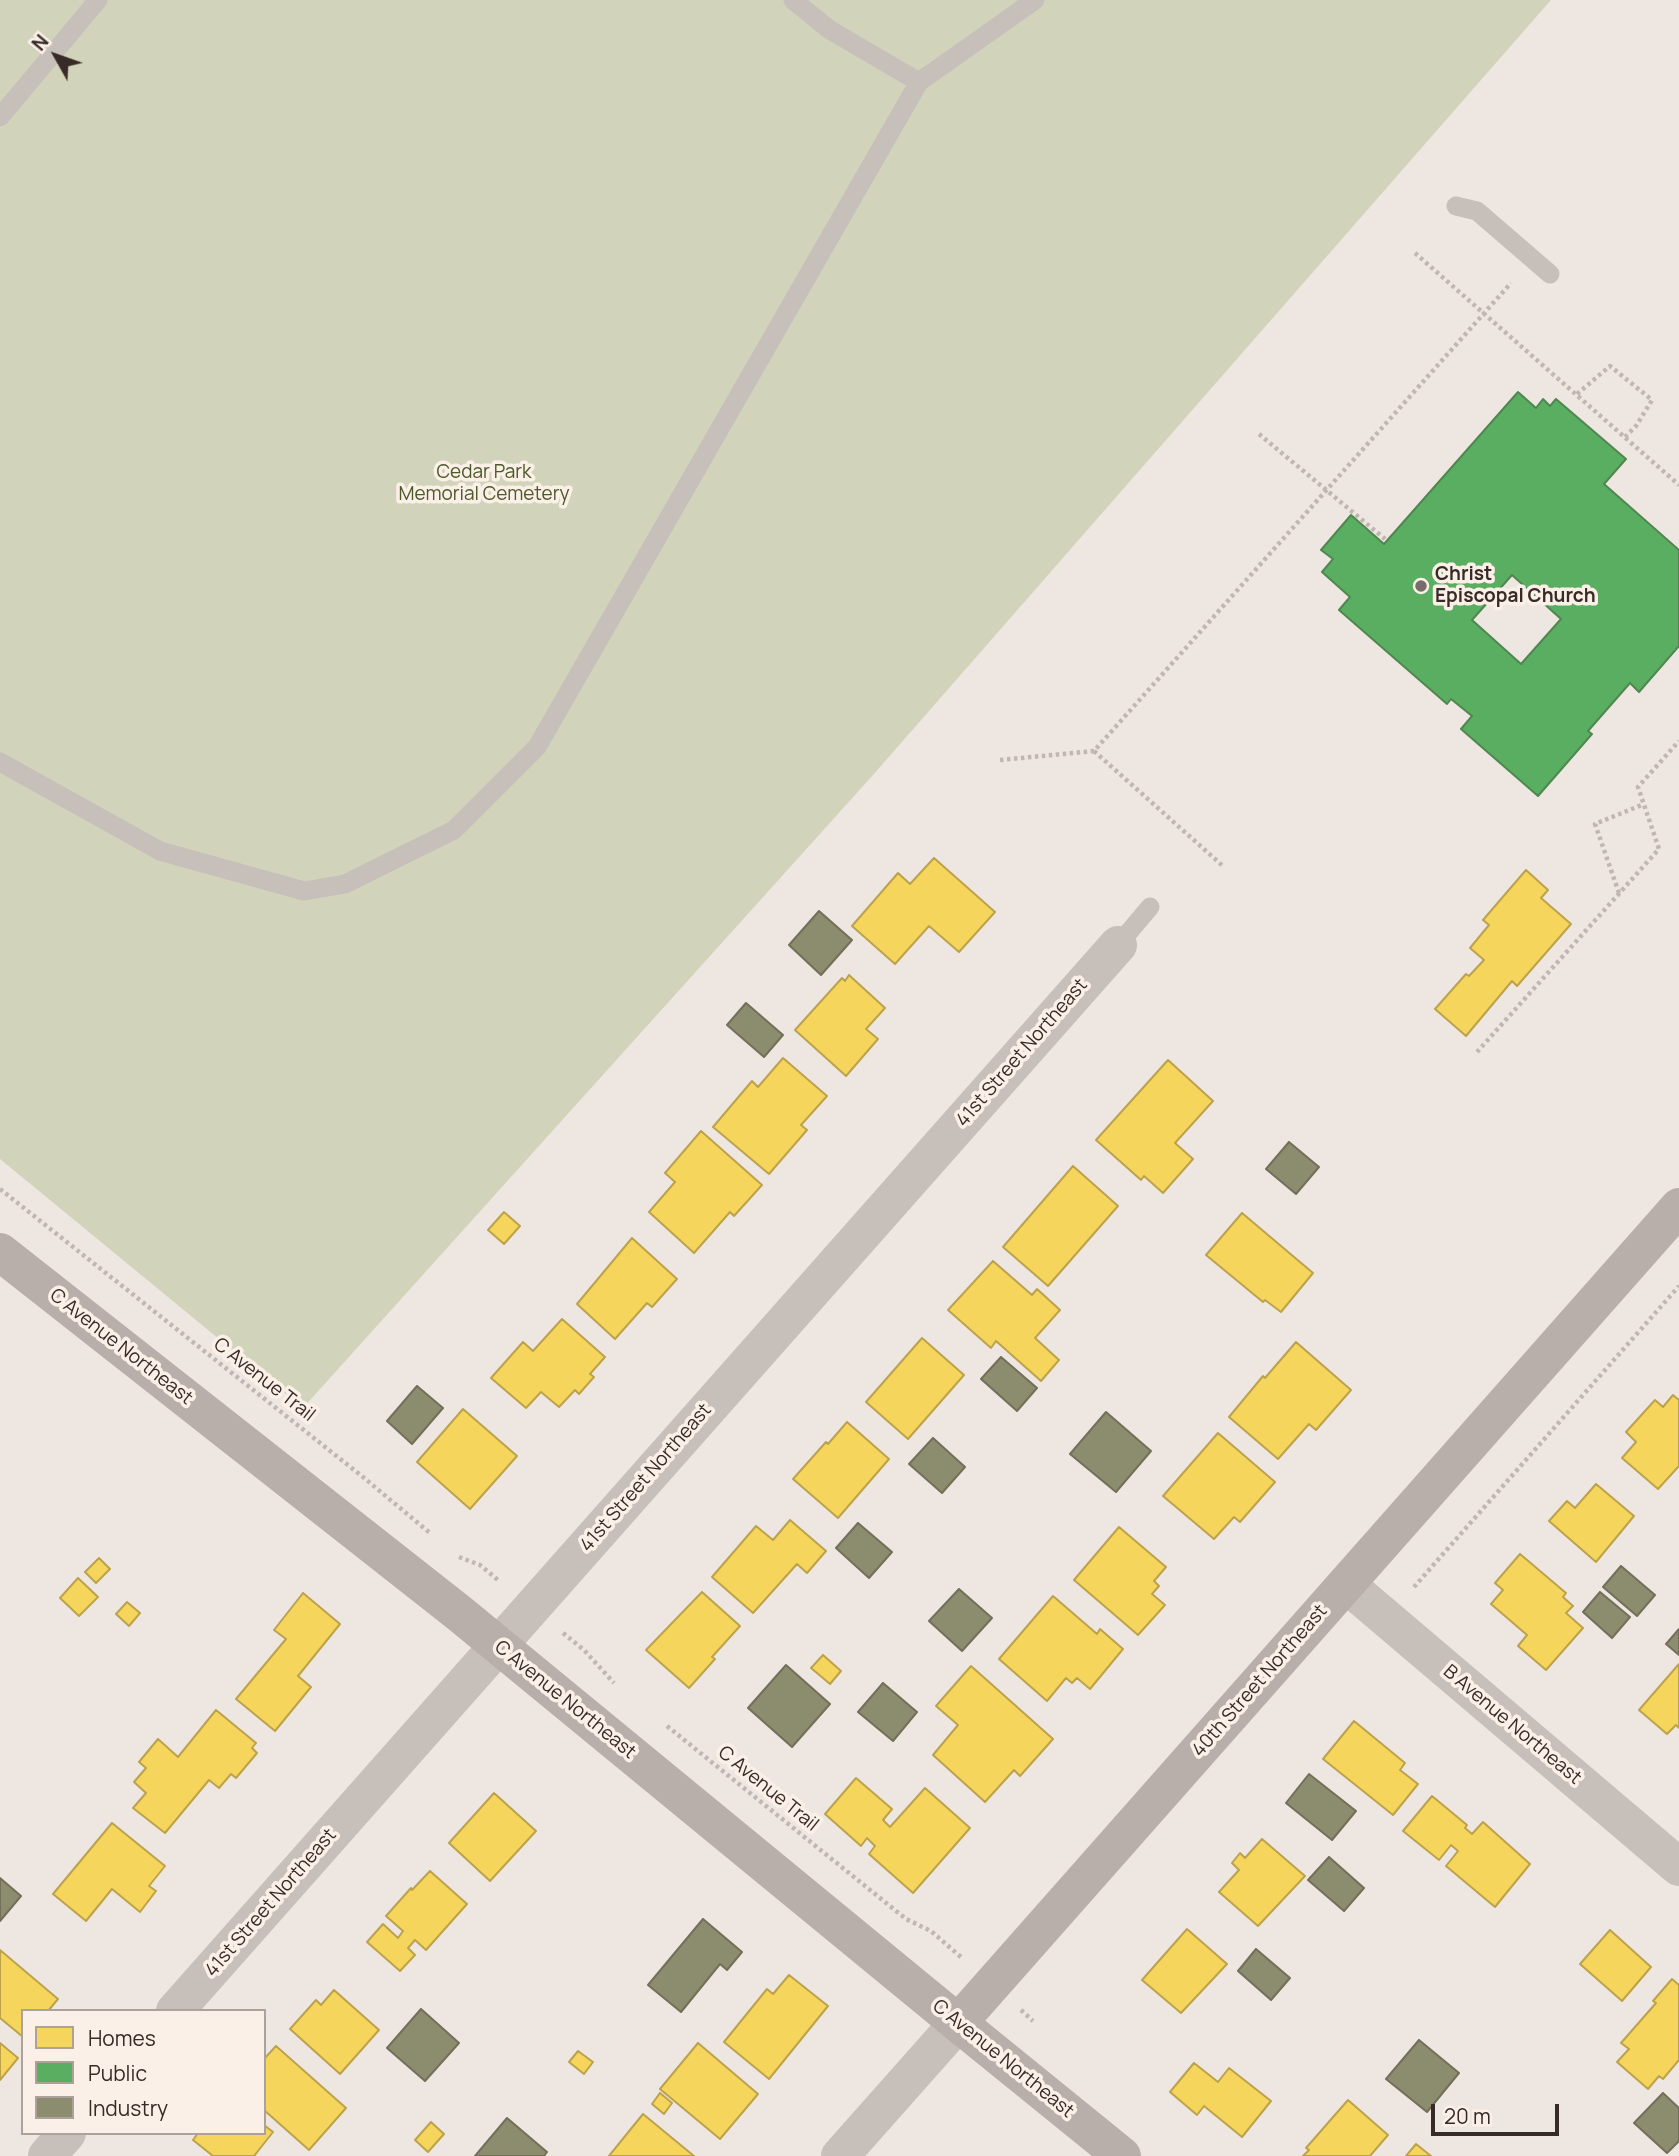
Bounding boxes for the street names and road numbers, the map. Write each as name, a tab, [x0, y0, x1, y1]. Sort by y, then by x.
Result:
street label: 41st Street Northeast	[952, 974, 1092, 1132]
street label: C Avenue Northeast	[45, 1284, 197, 1410]
street label: C Avenue Trail	[209, 1333, 319, 1427]
street label: 41st Street Northeast	[576, 1399, 716, 1557]
street label: 40th Street Northeast	[1188, 1600, 1332, 1762]
street label: C Avenue Northeast	[490, 1636, 640, 1764]
street label: B Avenue Northeast	[1438, 1661, 1586, 1789]
street label: C Avenue Trail	[713, 1742, 823, 1836]
street label: 41st Street Northeast	[201, 1824, 341, 1982]
street label: C Avenue Northeast	[928, 1995, 1078, 2123]

